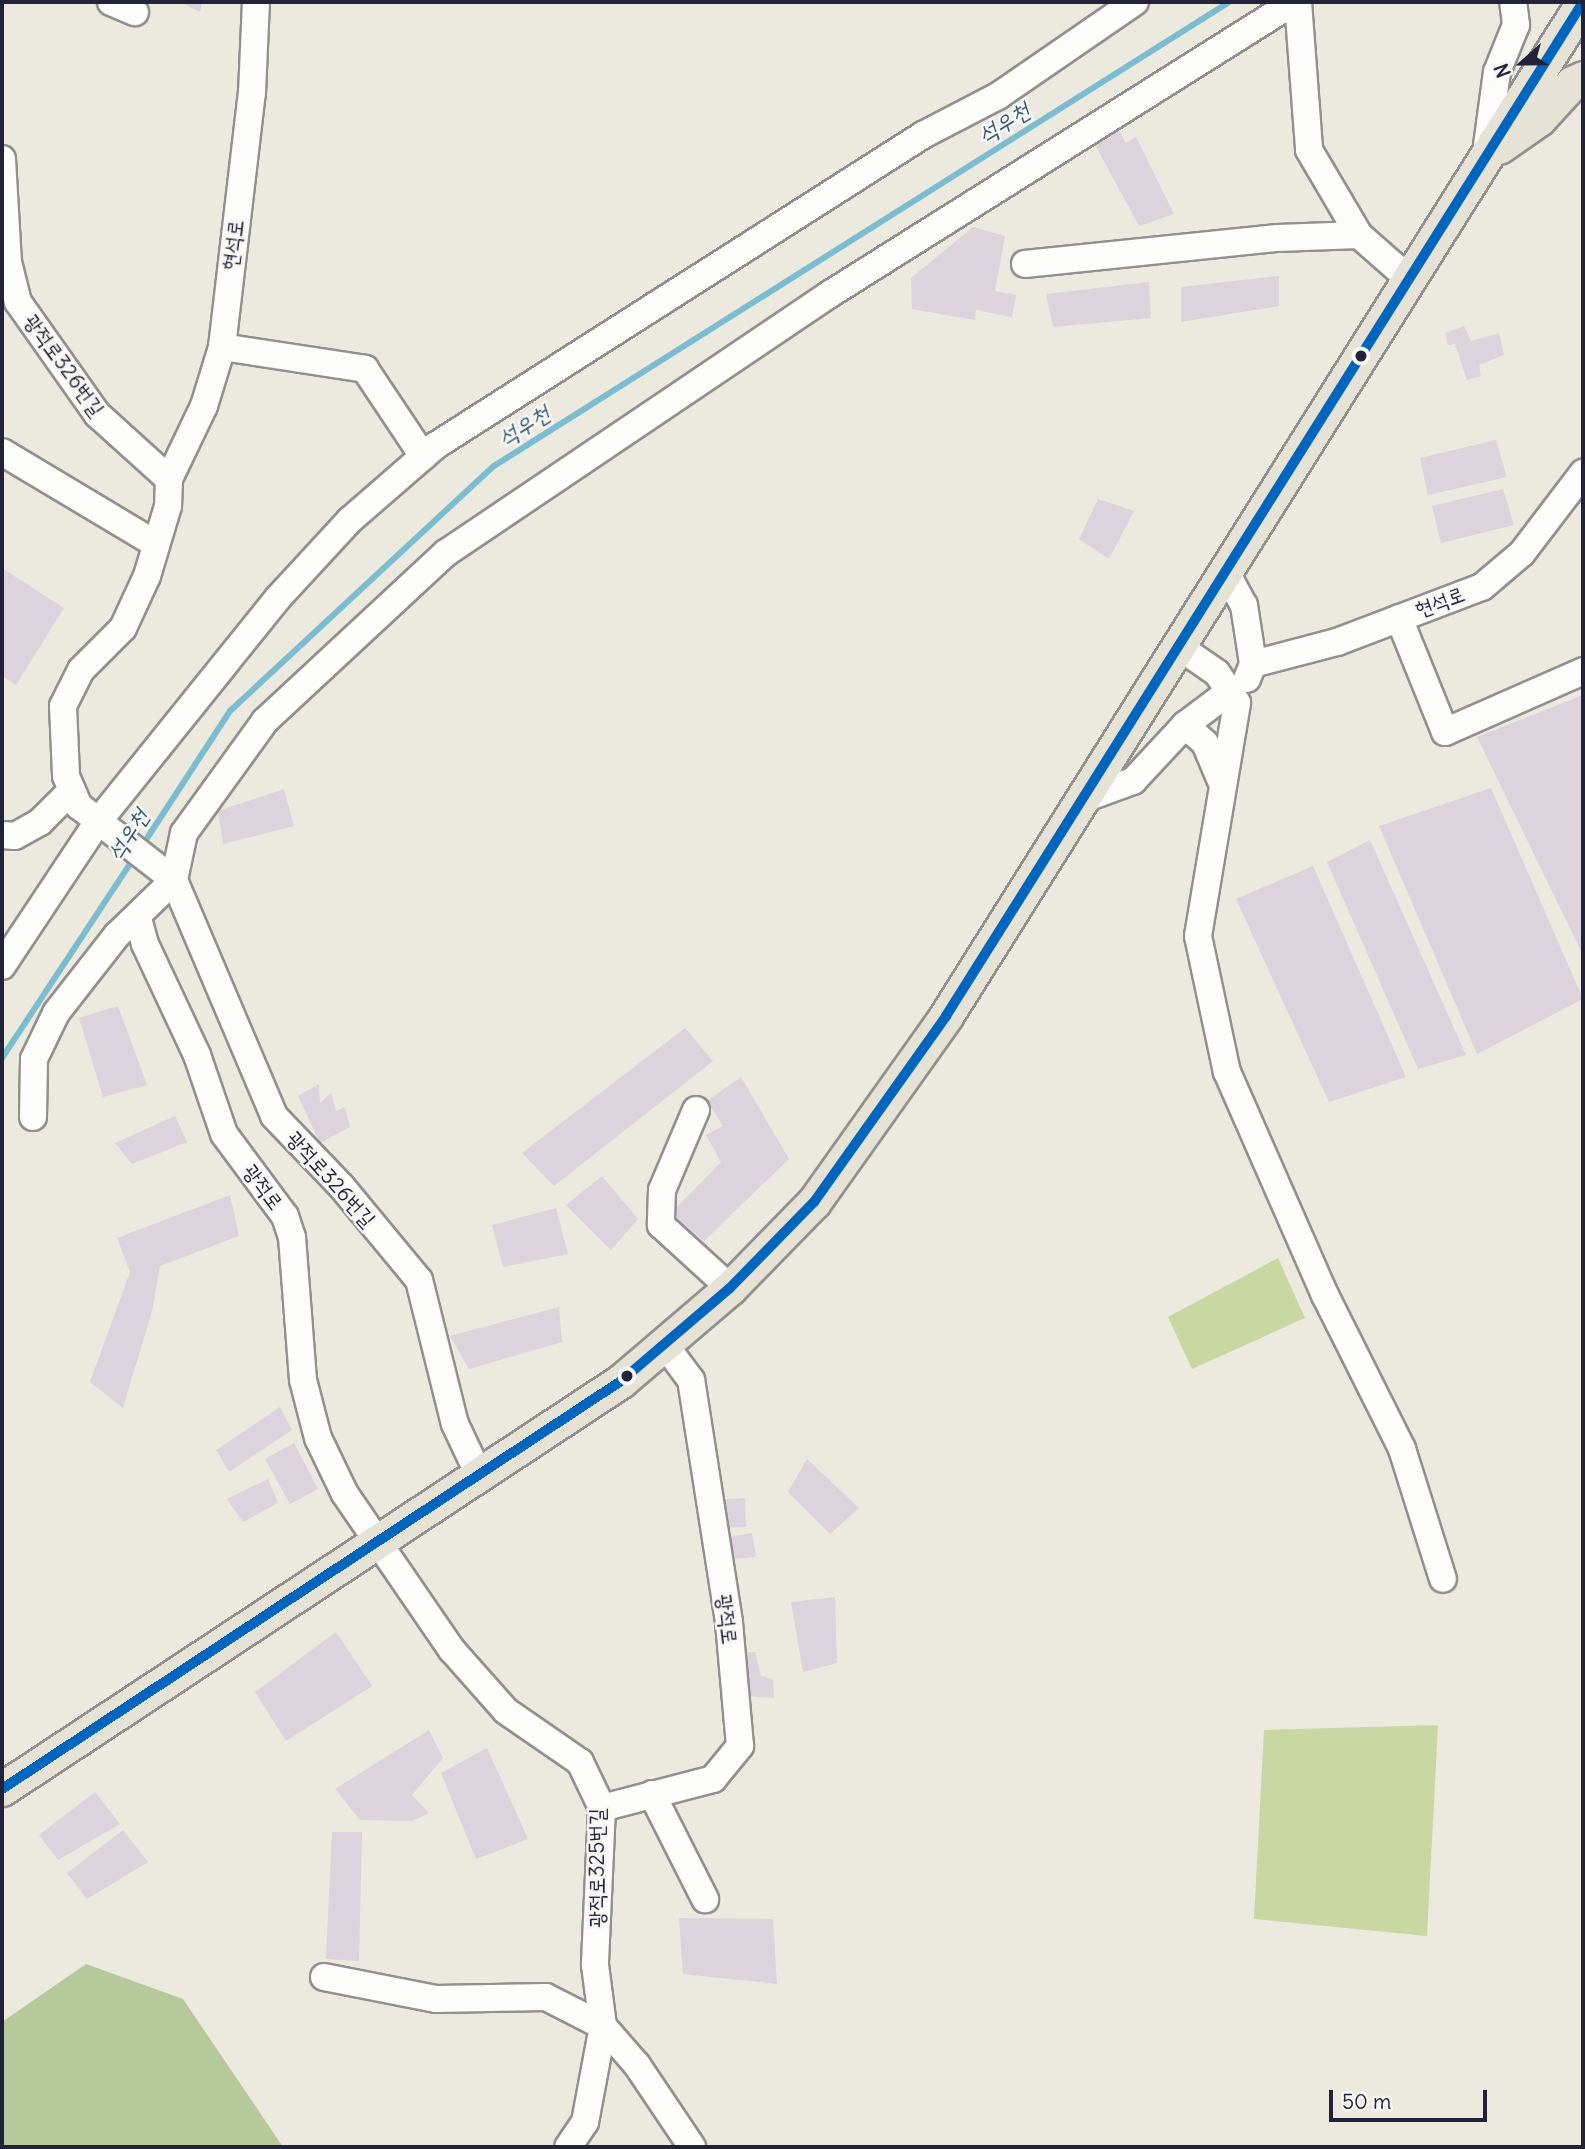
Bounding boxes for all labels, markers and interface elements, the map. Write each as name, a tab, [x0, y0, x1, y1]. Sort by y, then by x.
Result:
north arrow	[1487, 28, 1557, 98]
text: N	[1489, 60, 1516, 81]
water label: 석우천	[973, 97, 1035, 149]
street label: 현석로	[217, 218, 249, 272]
street label: 광적로326번길	[19, 309, 109, 421]
unlabelled marker	[1354, 349, 1368, 363]
water label: 석우천	[493, 400, 555, 452]
street label: 현석로	[1412, 581, 1468, 623]
water label: 석우천	[101, 804, 155, 866]
street label: 광적로326번길	[281, 1126, 381, 1232]
street label: 광적로	[238, 1159, 288, 1215]
unlabelled marker	[620, 1369, 634, 1383]
street label: 광적로	[711, 1592, 743, 1646]
street label: 광적로325번길	[584, 1808, 610, 1928]
scale bar	[1333, 2076, 1490, 2120]
text: 50 m	[1342, 2088, 1391, 2115]

